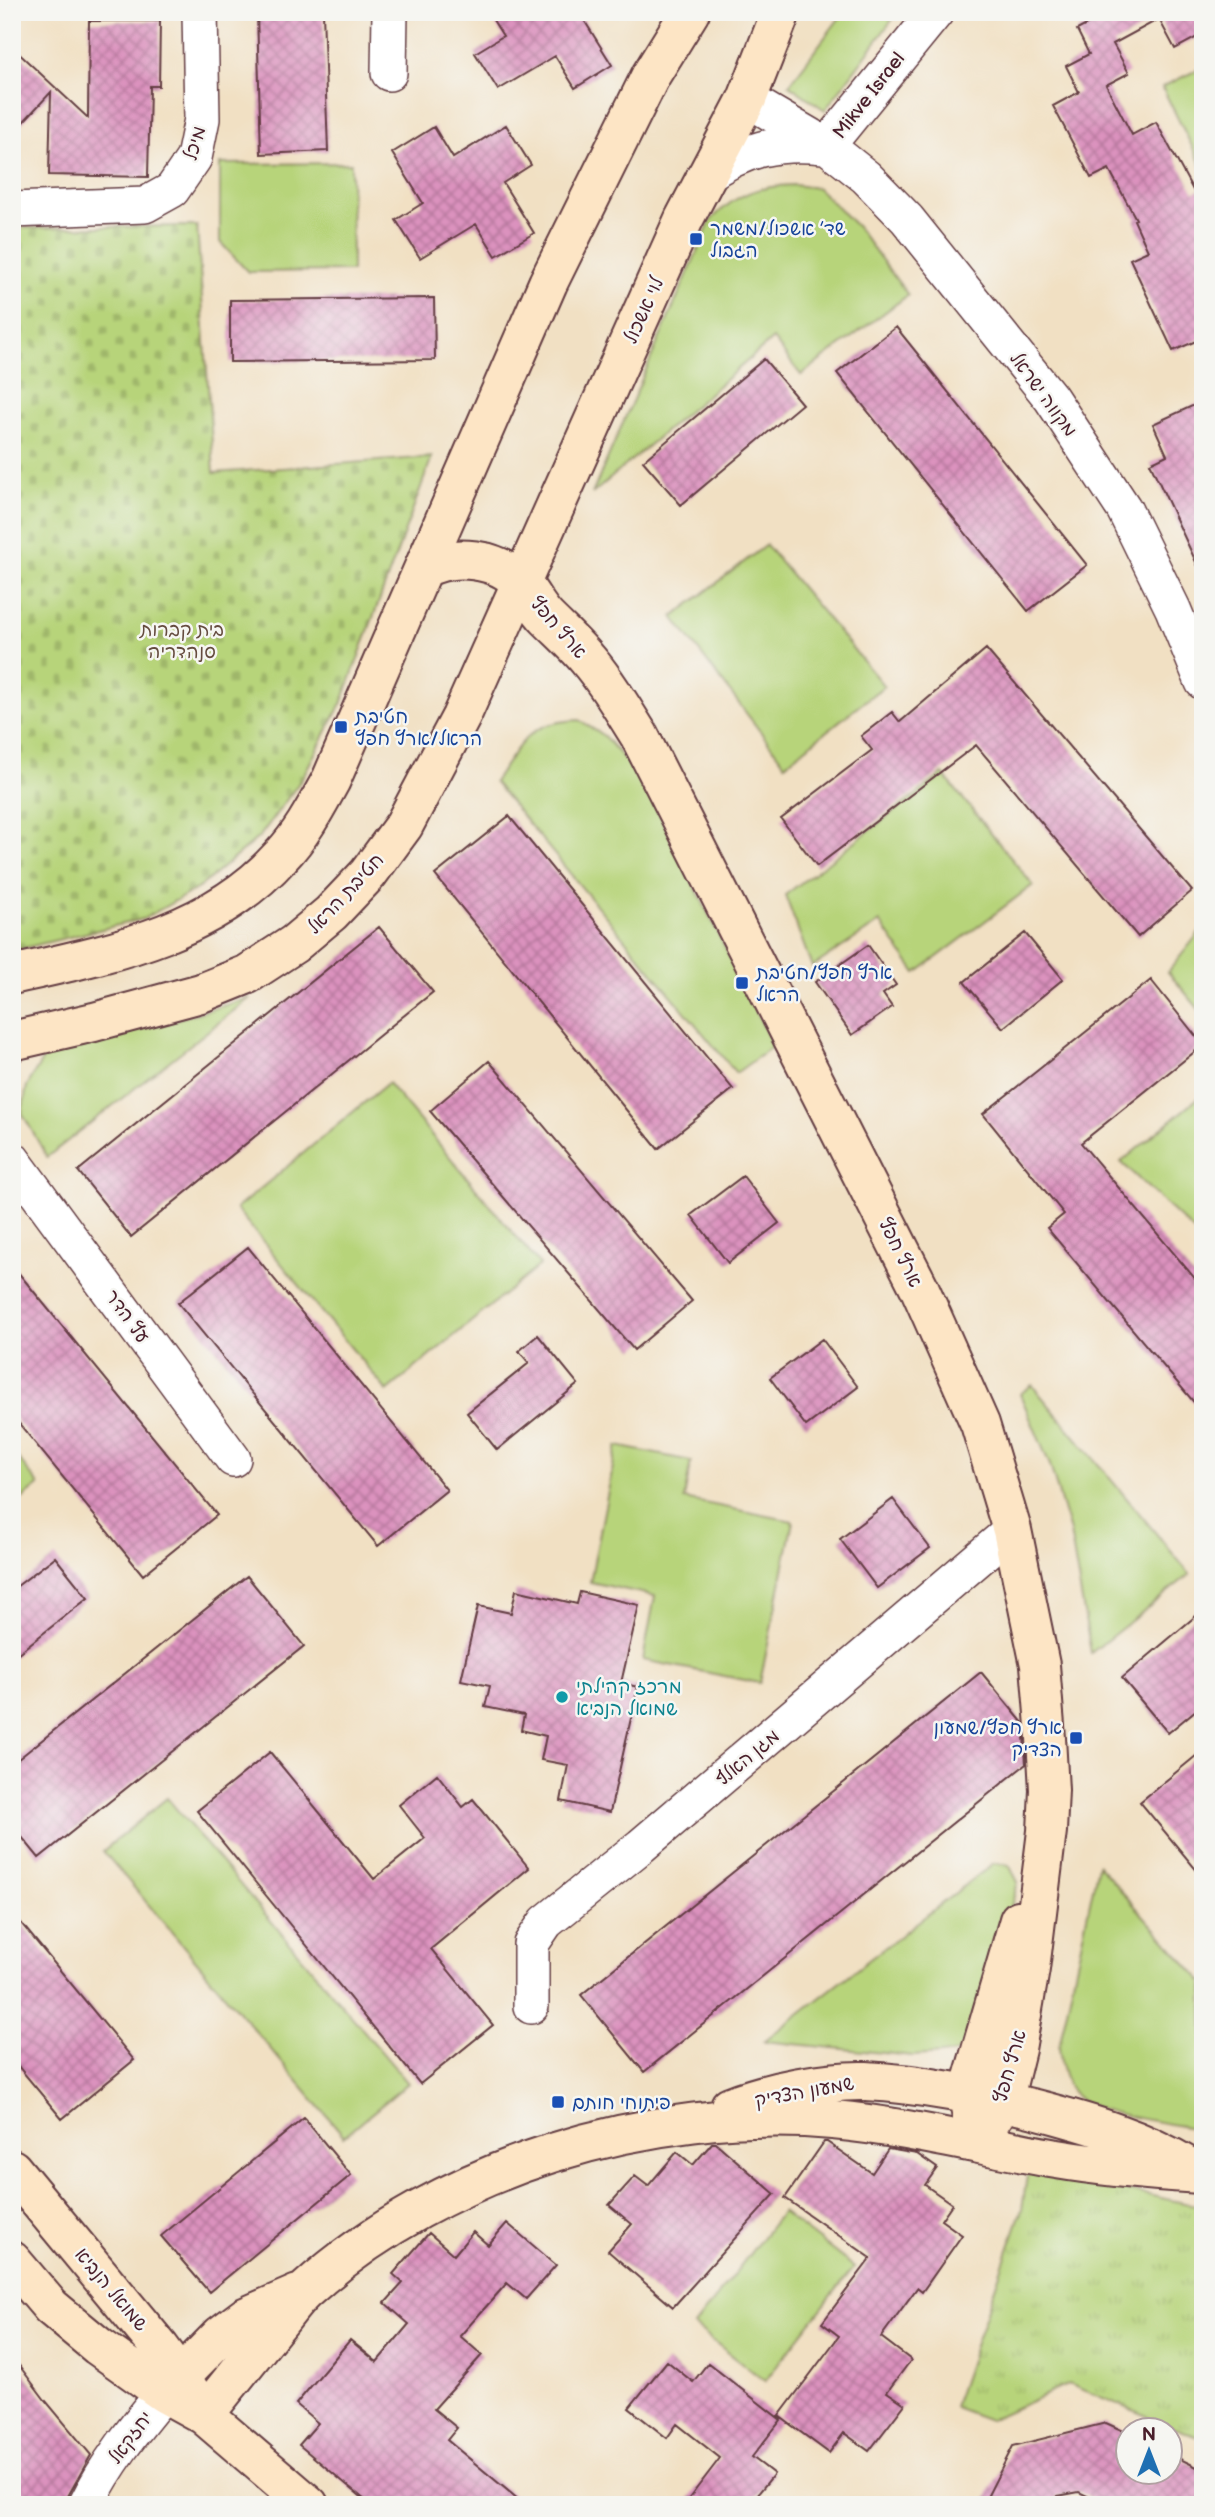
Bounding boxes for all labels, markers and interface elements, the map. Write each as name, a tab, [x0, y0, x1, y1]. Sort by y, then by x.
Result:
street label: Mikve Israel	[828, 48, 910, 144]
street label: מיכל	[179, 124, 211, 163]
place label: שד׳ אשכול/משמר הגבול	[710, 218, 846, 263]
marker: שד׳ אשכול/משמר הגבול	[688, 231, 704, 247]
street label: לוי אשכול	[620, 272, 670, 348]
street label: מקווה ישראל	[1004, 348, 1081, 442]
street label: ארץ חפץ	[525, 592, 591, 664]
park label: בית קברות סנהדריה	[139, 619, 224, 664]
place label: חטיבת הראל/ארץ חפץ	[354, 706, 482, 751]
marker: חטיבת הראל/ארץ חפץ	[333, 719, 349, 735]
street label: חטיבת הראל	[303, 849, 389, 939]
place label: ארץ חפץ/חטיבת הראל	[755, 962, 893, 1007]
marker: ארץ חפץ/חטיבת הראל	[734, 975, 750, 991]
street label: ארץ חפץ	[873, 1214, 926, 1291]
street label: עץ הדר	[100, 1286, 154, 1348]
place label: מרכז קהילתי שמואל הנביא	[576, 1676, 682, 1721]
marker: מרכז קהילתי שמואל הנביא	[554, 1689, 570, 1705]
place label: ארץ חפץ/שמעון הצדיק	[933, 1717, 1062, 1762]
street label: מגן האלף	[711, 1725, 785, 1791]
marker: ארץ חפץ/שמעון הצדיק	[1068, 1730, 1084, 1746]
street label: ארץ חפץ	[989, 2027, 1032, 2106]
street label: שמעון הצדיק	[753, 2072, 856, 2113]
place label: פיתוחי חותם	[572, 2092, 671, 2115]
marker: פיתוחי חותם	[550, 2094, 566, 2110]
street label: שמואל הנביא	[69, 2244, 153, 2337]
street label: יחזקאל	[104, 2407, 158, 2469]
north arrow	[1114, 2416, 1184, 2486]
text: N	[1142, 2424, 1156, 2447]

